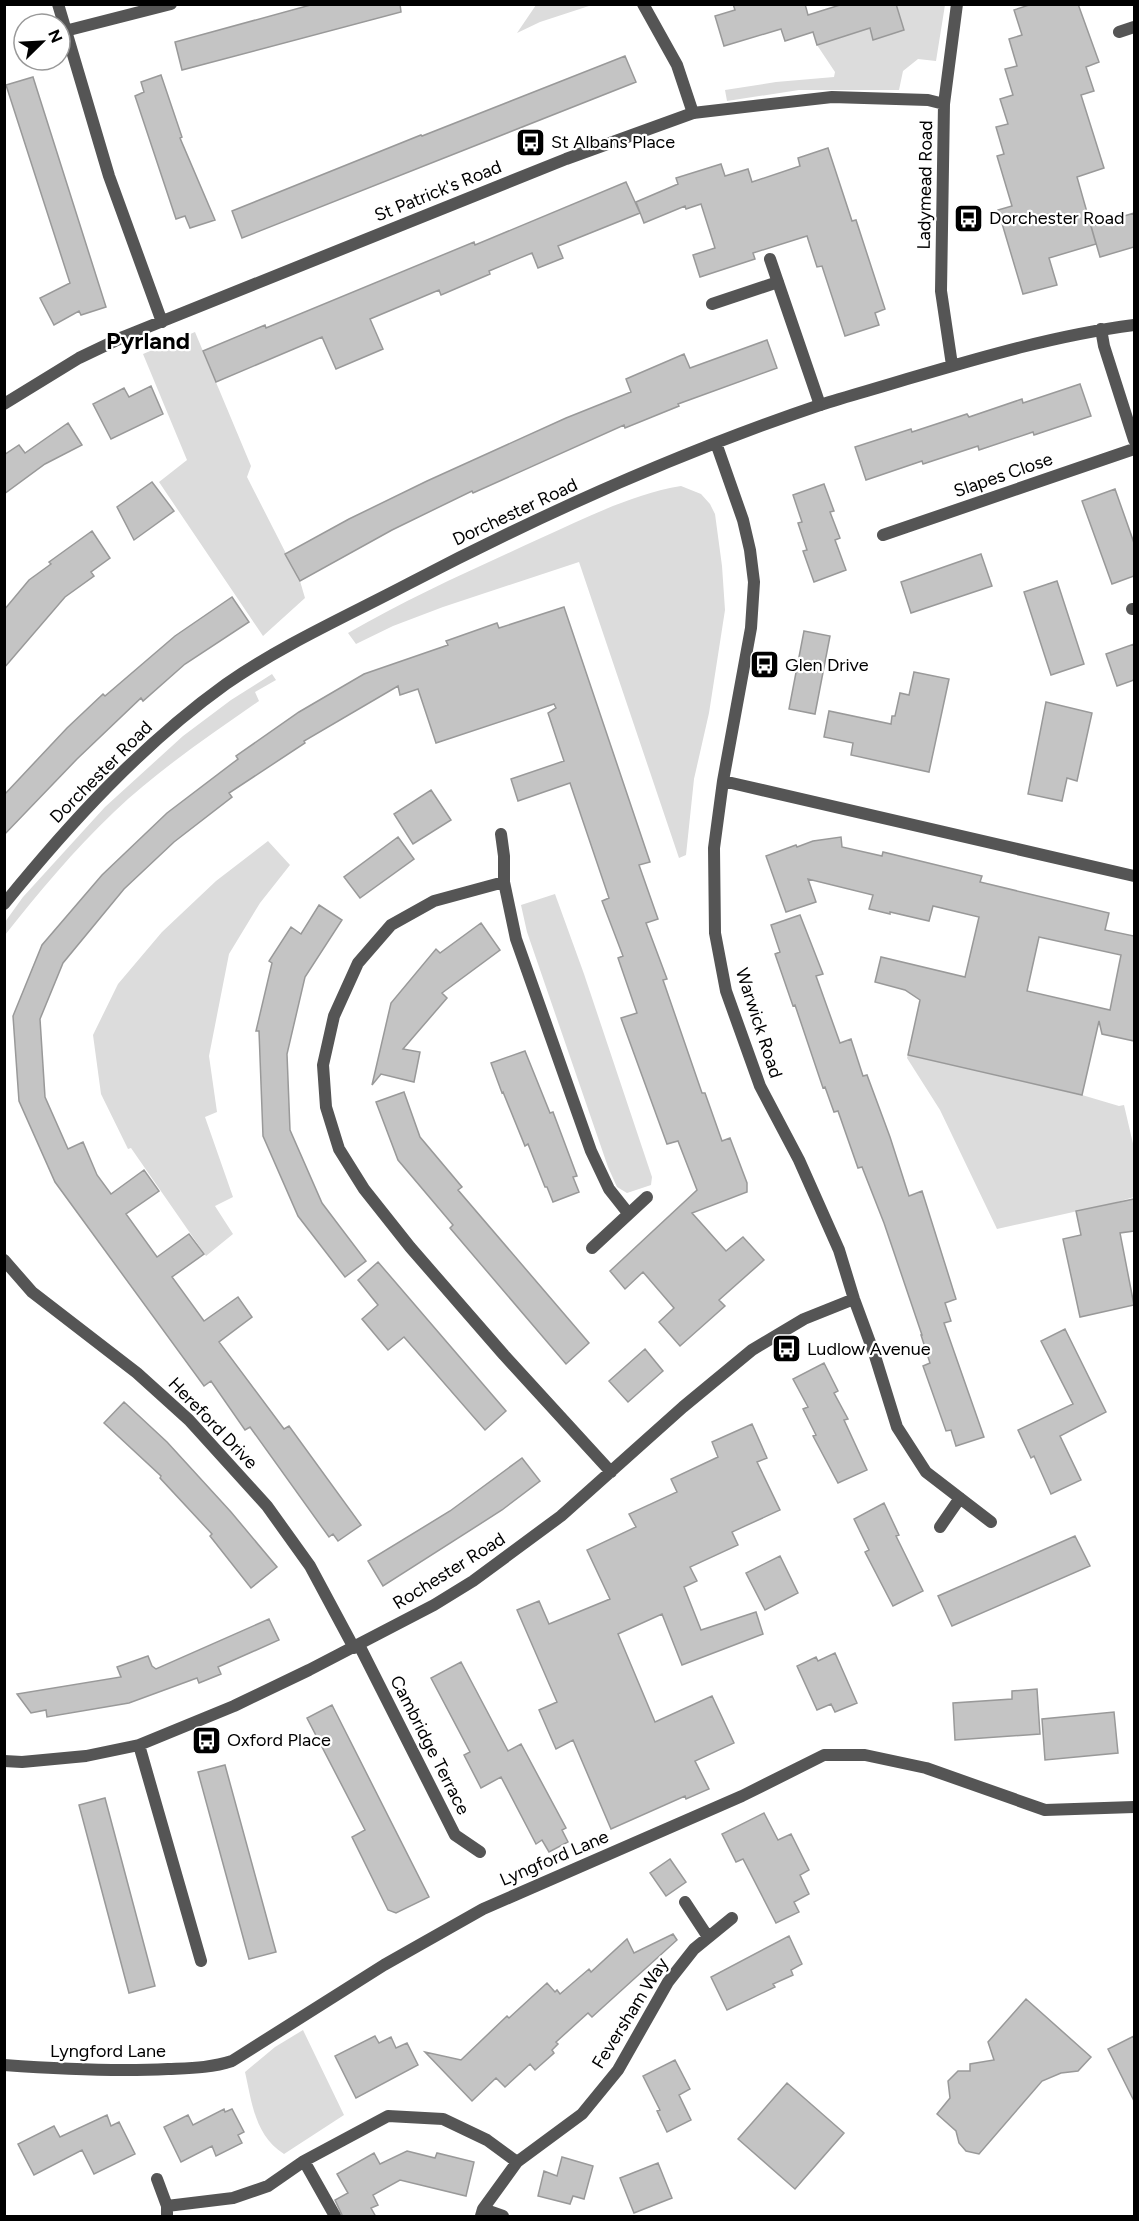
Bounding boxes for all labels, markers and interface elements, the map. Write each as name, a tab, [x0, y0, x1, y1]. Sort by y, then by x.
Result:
north arrow	[12, 12, 72, 72]
text: N	[44, 27, 66, 46]
street label: Ladymead Road	[913, 120, 937, 250]
bus stop icon: St Albans Place	[514, 126, 546, 158]
place label: St Albans Place	[551, 131, 675, 153]
street label: St Patrick's Road	[371, 155, 505, 227]
bus stop icon: Dorchester Road	[952, 202, 984, 234]
place label: Dorchester Road	[989, 207, 1124, 229]
district label: Pyrland	[106, 326, 190, 355]
street label: Slapes Close	[951, 448, 1055, 502]
street label: Dorchester Road	[449, 473, 581, 551]
bus stop icon: Glen Drive	[748, 649, 780, 681]
place label: Glen Drive	[785, 654, 869, 676]
street label: Dorchester Road	[45, 716, 157, 828]
street label: Warwick Road	[731, 965, 787, 1081]
bus stop icon: Ludlow Avenue	[770, 1333, 802, 1365]
place label: Ludlow Avenue	[807, 1338, 931, 1360]
street label: Hereford Drive	[164, 1373, 262, 1474]
street label: Rochester Road	[389, 1528, 509, 1614]
street label: Cambridge Terrace	[385, 1672, 475, 1818]
bus stop icon: Oxford Place	[190, 1724, 222, 1756]
place label: Oxford Place	[227, 1729, 331, 1751]
street label: Lyngford Lane	[496, 1825, 612, 1891]
street label: Feversham Way	[587, 1953, 673, 2073]
street label: Lyngford Lane	[50, 2040, 166, 2062]

